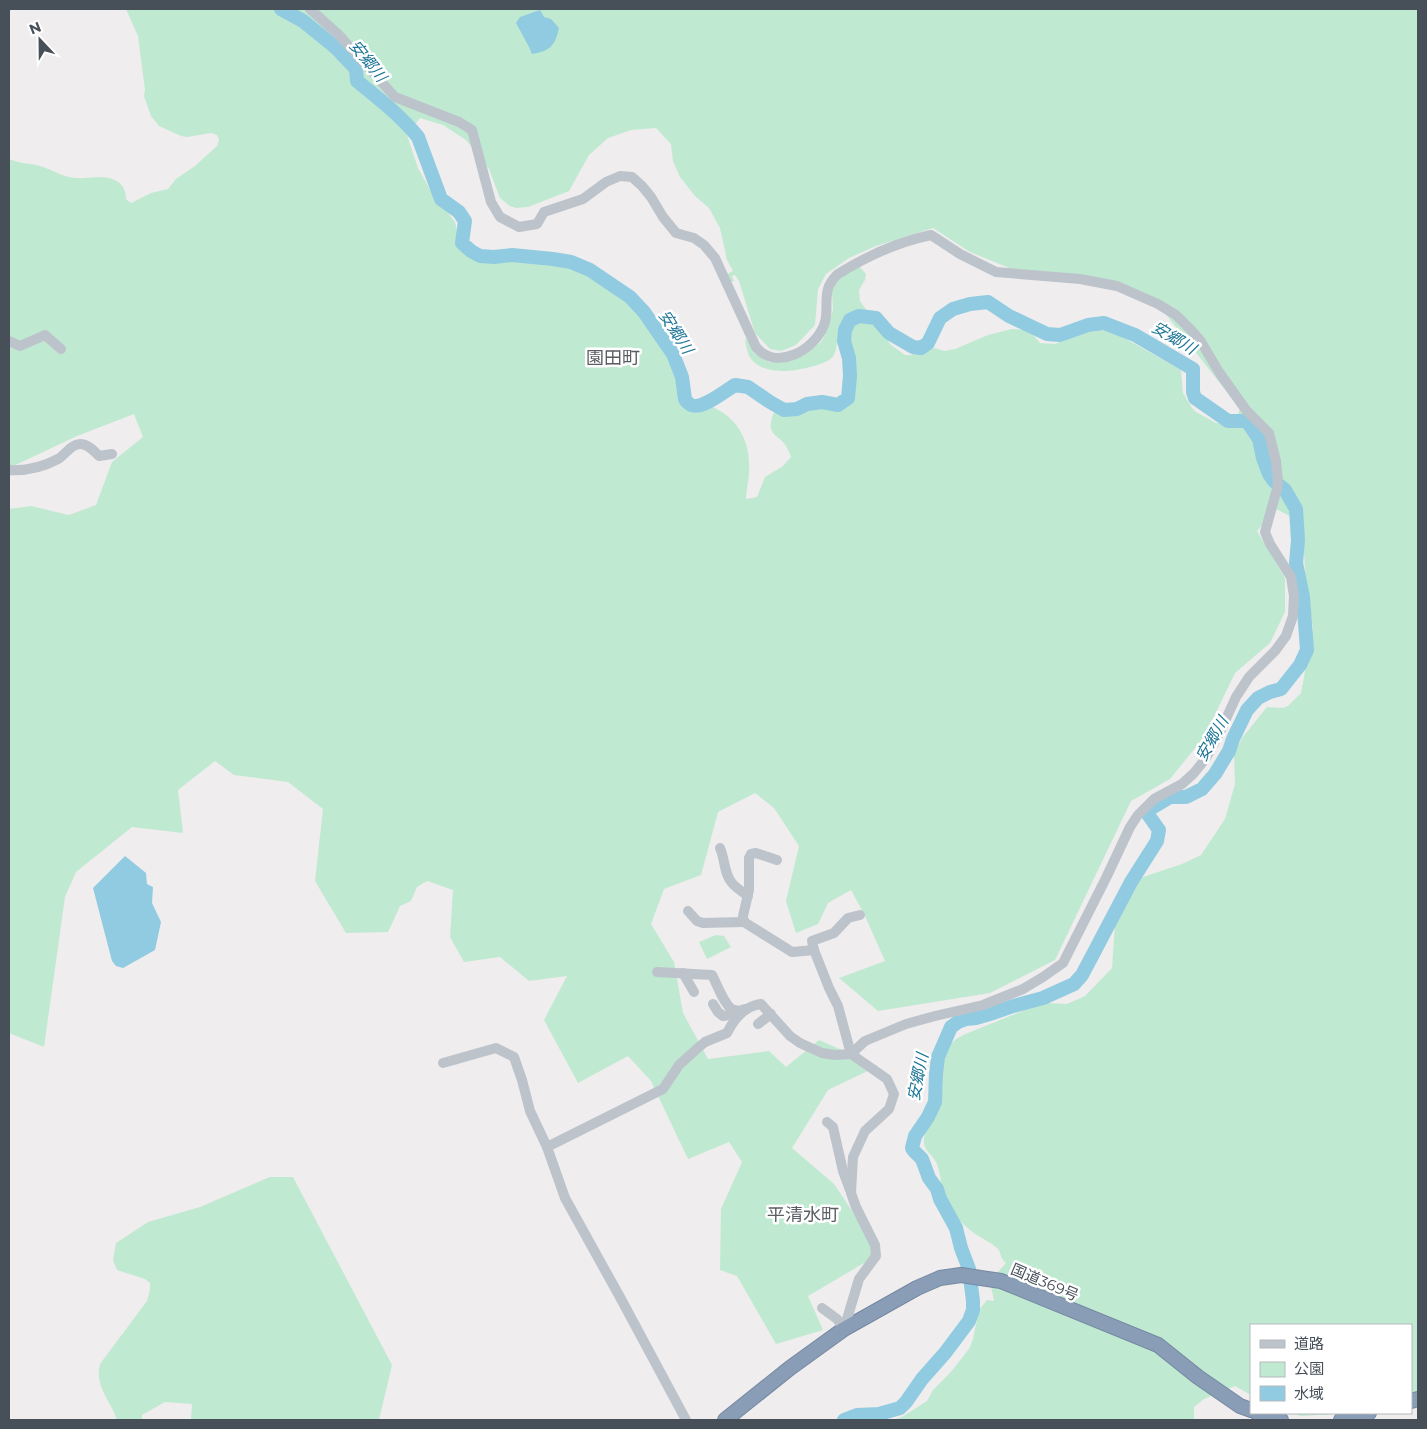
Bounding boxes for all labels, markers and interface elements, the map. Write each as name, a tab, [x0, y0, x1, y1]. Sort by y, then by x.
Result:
north arrow	[15, 15, 65, 65]
text: N	[27, 17, 44, 38]
water label: 安郷川	[346, 36, 392, 87]
water label: 安郷川	[655, 307, 698, 359]
water label: 安郷川	[1149, 317, 1201, 360]
district label: 園田町	[586, 347, 640, 369]
water label: 安郷川	[1192, 712, 1233, 765]
water label: 安郷川	[904, 1050, 932, 1102]
district label: 平清水町	[767, 1204, 839, 1226]
street label: 国道369号	[1008, 1259, 1082, 1305]
legend	[1250, 1324, 1412, 1414]
text: 道路	[1294, 1334, 1324, 1353]
text: 公園	[1294, 1359, 1324, 1378]
text: 水域	[1294, 1384, 1324, 1403]

